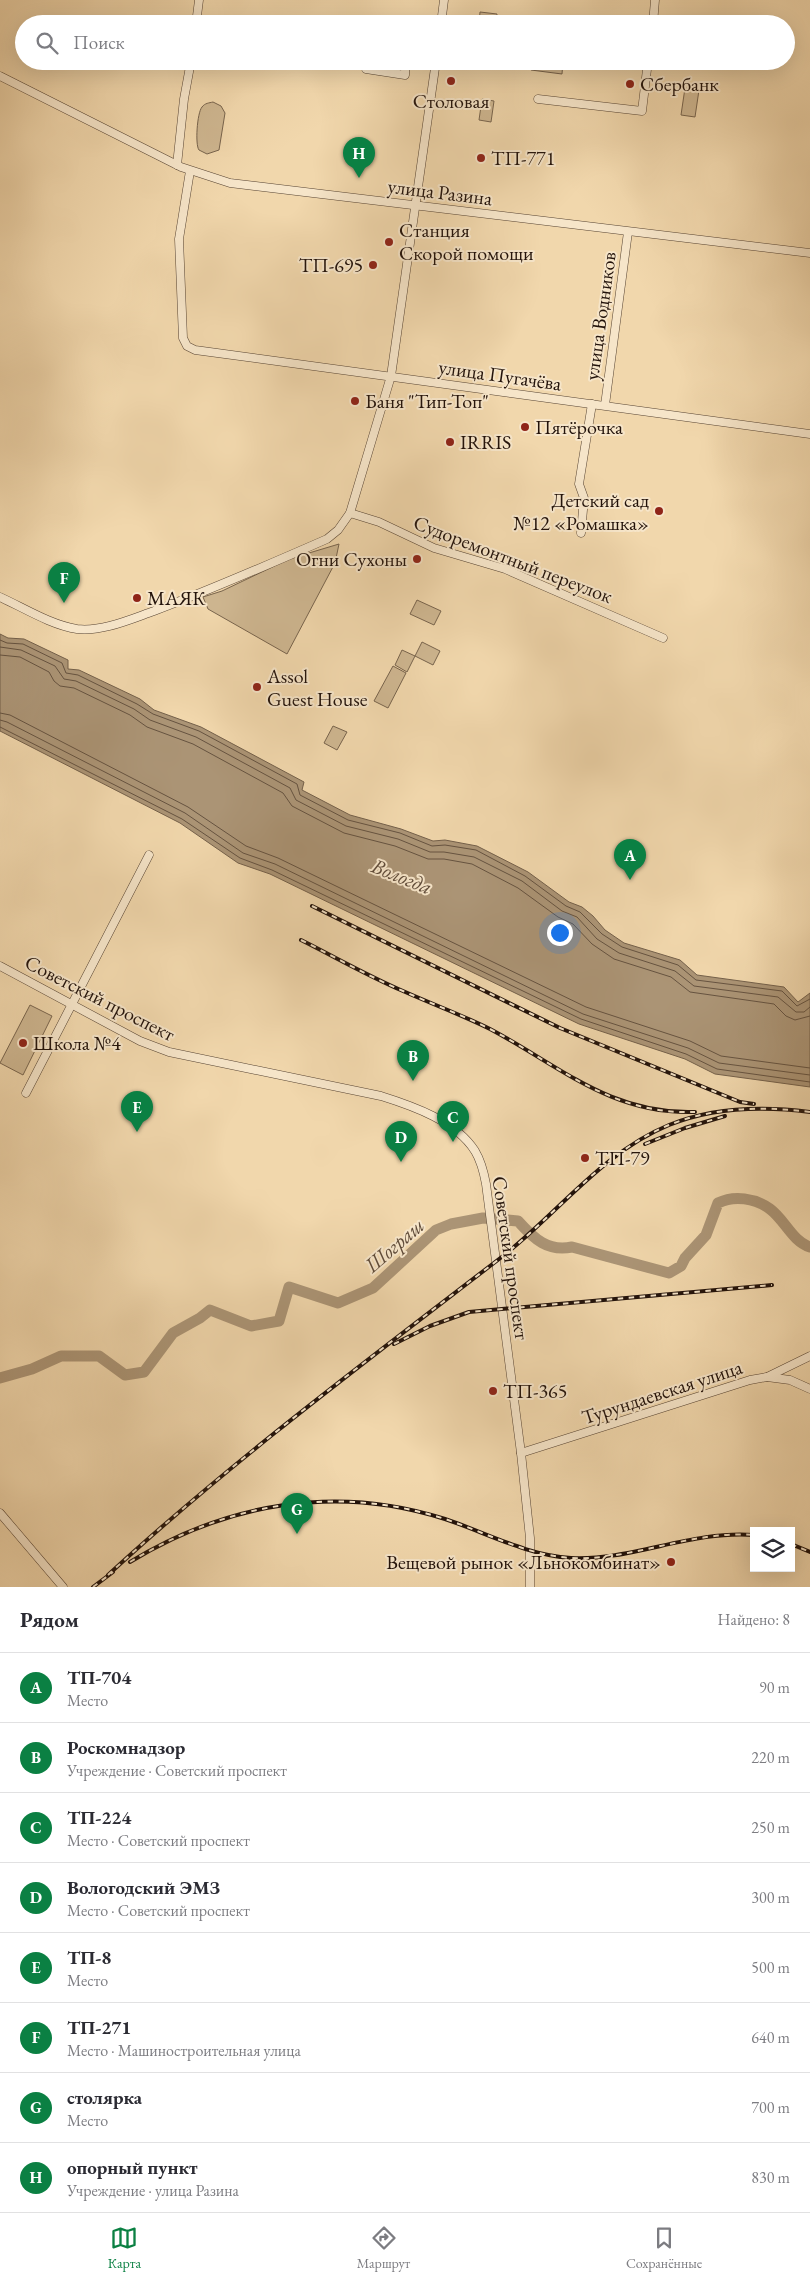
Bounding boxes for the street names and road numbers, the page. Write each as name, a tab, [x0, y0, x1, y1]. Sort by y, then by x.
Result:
street label: улица Разина	[386, 173, 494, 211]
street label: улица Водников	[578, 250, 622, 382]
street label: улица Пугачёва	[437, 354, 563, 396]
street label: Судоремонтный переулок	[410, 509, 617, 609]
street label: Советский проспект	[21, 949, 179, 1047]
street label: Советский проспект	[487, 1175, 535, 1341]
street label: Турундаевская улица	[578, 1354, 746, 1430]

